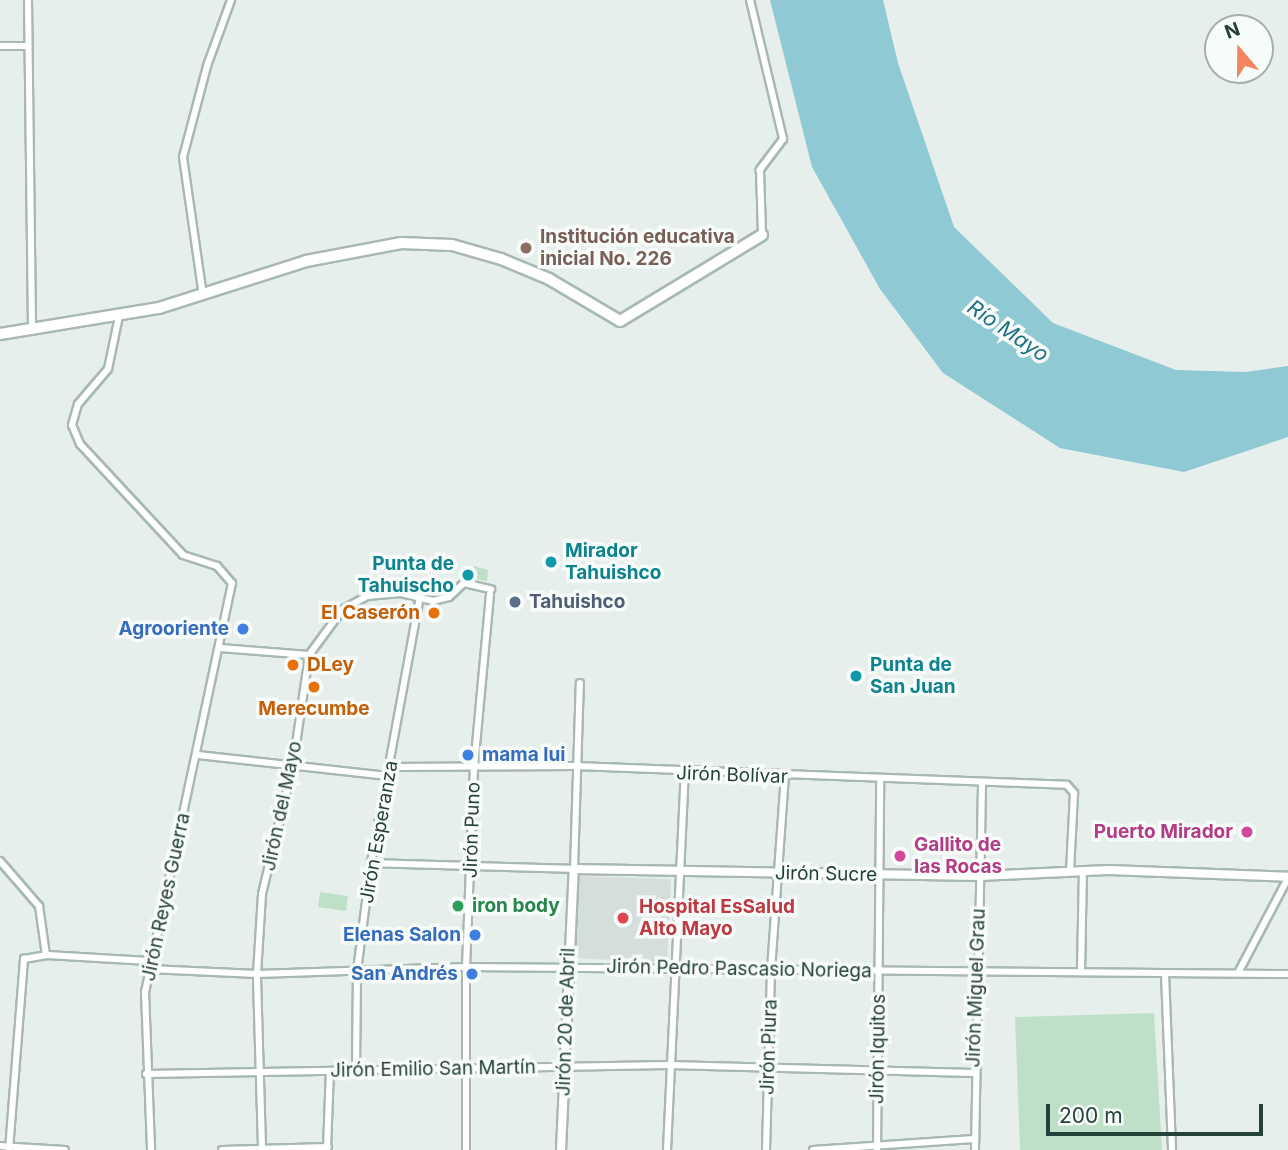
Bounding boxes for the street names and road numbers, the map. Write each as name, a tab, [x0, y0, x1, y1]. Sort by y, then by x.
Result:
street label: Jirón del Mayo	[257, 739, 307, 873]
street label: Jirón Esperanza	[355, 759, 403, 905]
street label: Jirón Bolívar	[676, 762, 788, 788]
street label: Jirón Puno	[459, 782, 485, 878]
street label: Jirón Reyes Guerra	[137, 811, 195, 983]
street label: Jirón Sucre	[775, 862, 877, 886]
street label: Jirón Miguel Grau	[962, 908, 990, 1068]
street label: Jirón 20 de Abril	[552, 947, 580, 1097]
street label: Jirón Pedro Pascasio Noriega	[606, 955, 872, 983]
street label: Jirón Iquitos	[866, 994, 890, 1104]
street label: Jirón Piura	[756, 999, 782, 1095]
street label: Jirón Emilio San Martín	[330, 1056, 536, 1082]

